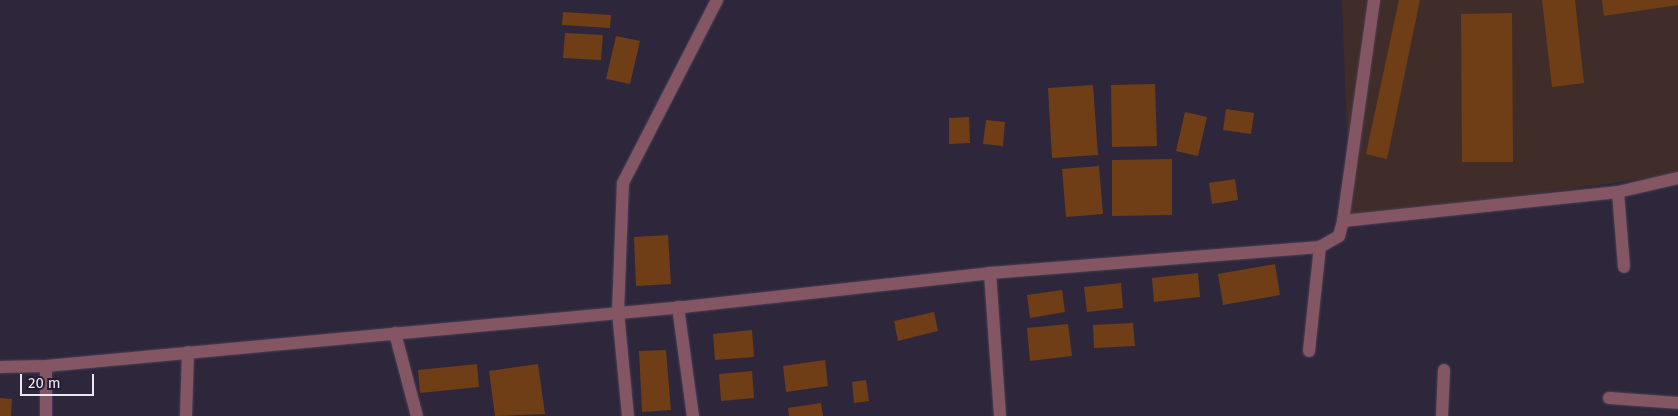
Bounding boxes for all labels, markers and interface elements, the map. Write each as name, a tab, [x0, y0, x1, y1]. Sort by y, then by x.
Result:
scale bar	[22, 364, 96, 396]
text: 20 m	[28, 374, 61, 392]

